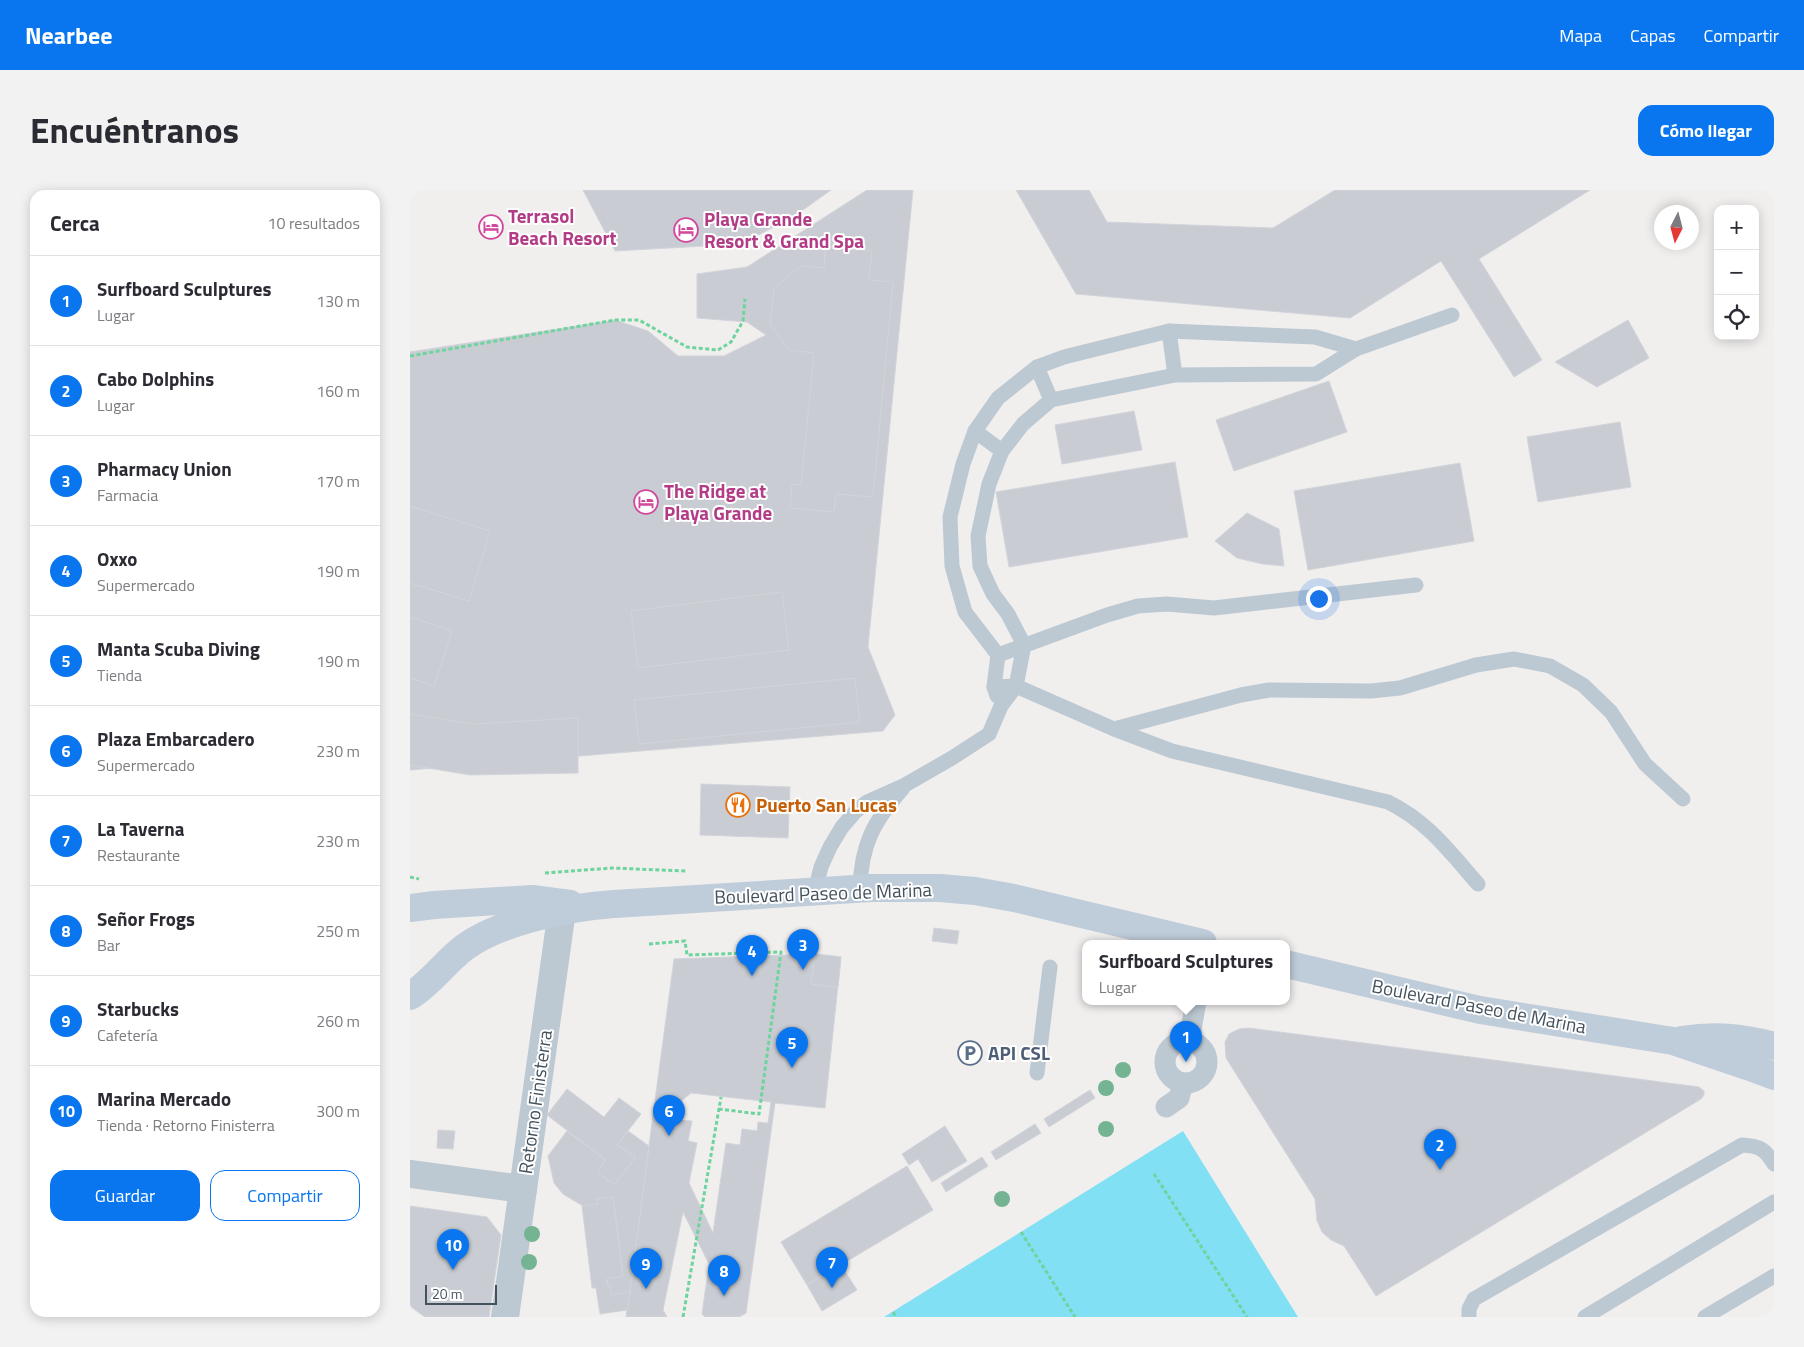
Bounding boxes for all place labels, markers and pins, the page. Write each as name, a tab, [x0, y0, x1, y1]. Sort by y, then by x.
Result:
place label: Terrasol Beach Resort	[508, 201, 617, 252]
place label: Playa Grande Resort & Grand Spa	[704, 204, 864, 255]
hotel icon: Terrasol Beach Resort	[478, 214, 504, 240]
hotel icon: Playa Grande Resort & Grand Spa	[673, 217, 699, 243]
place label: The Ridge at Playa Grande	[664, 476, 772, 527]
hotel icon: The Ridge at Playa Grande	[633, 489, 659, 515]
place label: Puerto San Lucas	[756, 790, 897, 819]
restaurant icon: Puerto San Lucas	[725, 792, 751, 818]
pin: 3	[787, 929, 819, 970]
pin: 4	[736, 935, 768, 976]
pin: 1	[1170, 1021, 1202, 1062]
pin: 5	[776, 1027, 808, 1068]
place label: API CSL	[988, 1038, 1050, 1067]
parking icon: API CSL	[957, 1040, 983, 1066]
pin: 6	[653, 1095, 685, 1136]
pin: 2	[1424, 1129, 1456, 1170]
pin: 10	[437, 1229, 469, 1270]
pin: 7	[816, 1247, 848, 1288]
pin: 9	[630, 1248, 662, 1289]
pin: 8	[708, 1255, 740, 1296]

